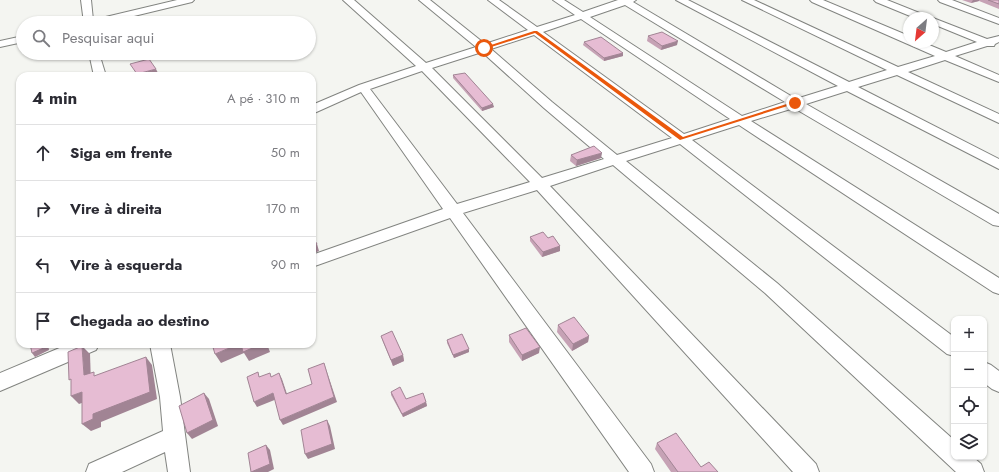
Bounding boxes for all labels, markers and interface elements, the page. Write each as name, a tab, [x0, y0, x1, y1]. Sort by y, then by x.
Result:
north arrow	[903, 12, 939, 48]
search box	[16, 16, 316, 60]
icon: search	[30, 27, 52, 49]
text: Pesquisar aqui	[62, 27, 154, 49]
route start	[475, 39, 493, 57]
text: 4 min	[32, 86, 77, 110]
text: A pé · 310 m	[227, 89, 300, 108]
route end	[786, 94, 804, 112]
icon: ahead	[32, 142, 54, 164]
text: Siga em frente	[70, 142, 172, 164]
text: 50 m	[271, 143, 300, 162]
icon: right	[32, 198, 54, 220]
text: Vire à direita	[70, 198, 162, 220]
text: 170 m	[265, 199, 300, 218]
icon: left	[32, 254, 54, 276]
text: Vire à esquerda	[70, 254, 182, 276]
text: 90 m	[271, 255, 300, 274]
icon: arrive	[32, 310, 54, 332]
text: Chegada ao destino	[70, 310, 209, 332]
map controls	[951, 316, 987, 460]
button: +	[951, 316, 987, 352]
button: −	[951, 352, 987, 388]
button: locate	[951, 388, 987, 424]
button: layers	[951, 424, 987, 460]

